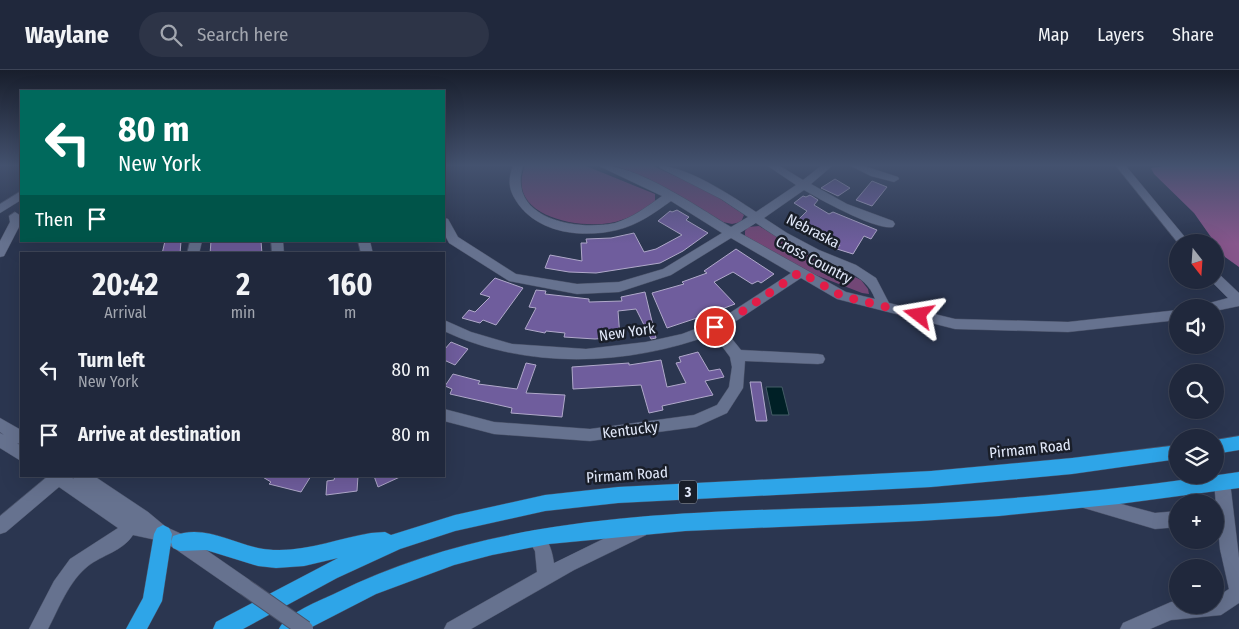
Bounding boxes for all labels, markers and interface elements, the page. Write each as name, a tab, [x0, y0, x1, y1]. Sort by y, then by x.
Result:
search box	[139, 12, 489, 57]
text: Waylane	[25, 21, 109, 49]
icon: search	[157, 21, 185, 49]
text: Search here	[197, 23, 288, 46]
text: Map	[1038, 24, 1069, 46]
text: Layers	[1097, 24, 1144, 46]
text: Share	[1172, 24, 1214, 46]
text: 80 m	[118, 108, 190, 150]
icon: left	[35, 110, 100, 175]
text: New York	[118, 150, 201, 177]
icon: arrive	[83, 205, 111, 233]
text: Then	[35, 208, 73, 231]
street label: Nebraska	[784, 210, 842, 252]
street label: Cross Country	[773, 232, 856, 288]
north arrow	[1169, 234, 1224, 289]
map controls	[1169, 234, 1224, 614]
text: 20:42	[92, 267, 158, 303]
text: 2	[236, 267, 250, 303]
text: 160	[328, 267, 373, 303]
position arrow	[892, 288, 944, 340]
button: sound	[1169, 299, 1224, 354]
text: Arrival	[104, 303, 147, 322]
text: min	[231, 303, 255, 322]
text: m	[344, 303, 356, 322]
pin	[694, 306, 736, 348]
icon: arrive	[701, 313, 729, 341]
street label: New York	[598, 319, 656, 345]
text: Turn left	[78, 349, 145, 372]
icon: left	[35, 356, 63, 384]
text: 80 m	[392, 358, 430, 381]
button: search	[1169, 364, 1224, 419]
text: New York	[78, 372, 138, 391]
street label: Kentucky	[601, 418, 659, 442]
icon: arrive	[35, 421, 63, 449]
text: Arrive at destination	[78, 423, 241, 446]
text: 80 m	[392, 423, 430, 446]
button: layers	[1169, 429, 1224, 484]
street label: Pirmam Road	[988, 436, 1072, 462]
street label: Pirmam Road	[586, 463, 668, 487]
road number: 3	[679, 481, 697, 504]
button: +	[1169, 494, 1224, 549]
button: −	[1169, 559, 1224, 614]

